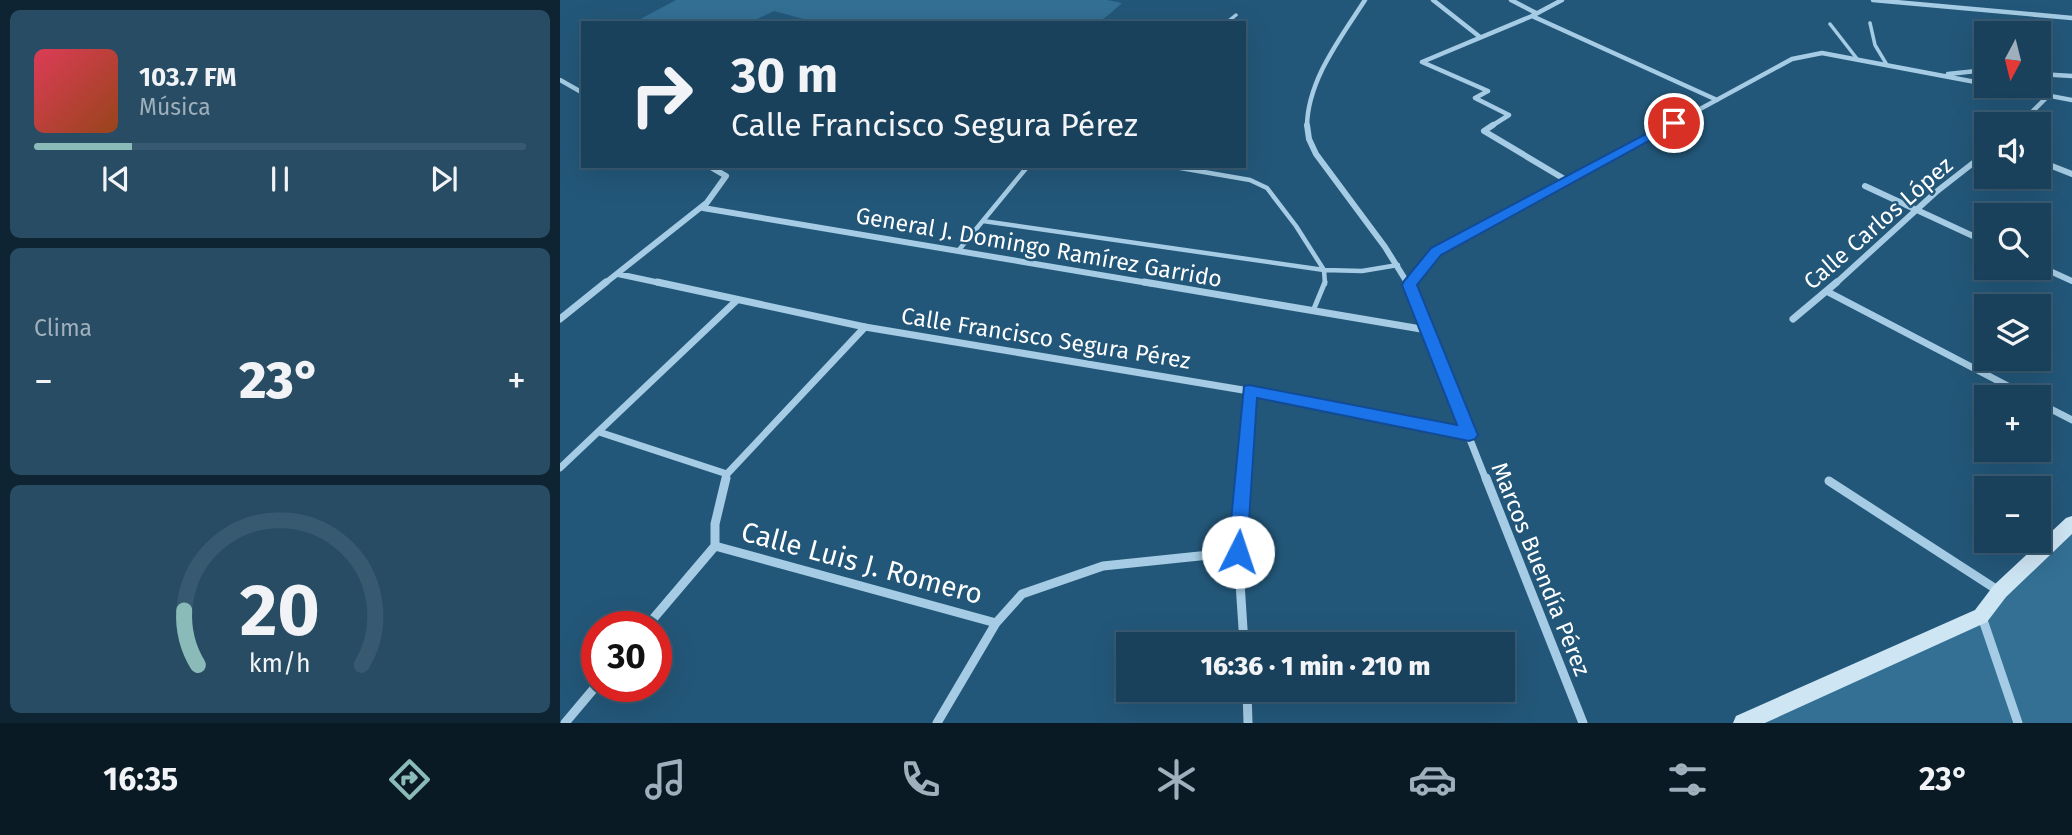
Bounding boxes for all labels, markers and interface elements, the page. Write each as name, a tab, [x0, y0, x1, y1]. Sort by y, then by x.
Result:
north arrow	[1974, 21, 2051, 98]
map controls	[1974, 21, 2051, 553]
text: 30 m	[731, 46, 838, 105]
icon: right	[616, 49, 707, 140]
text: 103.7 FM	[139, 62, 237, 93]
text: Música	[139, 93, 211, 121]
pin	[1644, 93, 1704, 153]
icon: arrive	[1655, 104, 1693, 142]
text: Calle Francisco Segura Pérez	[731, 106, 1138, 144]
button: sound	[1974, 112, 2051, 189]
street label: Calle Carlos López	[1798, 151, 1958, 295]
icon: previous	[97, 160, 135, 198]
icon: pause	[261, 160, 299, 198]
icon: next	[425, 160, 463, 198]
street label: General J. Domingo Ramírez Garrido	[854, 201, 1224, 293]
button: search	[1974, 203, 2051, 280]
button: layers	[1974, 294, 2051, 371]
street label: Calle Francisco Segura Pérez	[899, 301, 1193, 375]
text: Clima	[34, 314, 92, 342]
text: 23°	[239, 349, 321, 412]
text: −	[34, 358, 53, 404]
text: +	[507, 358, 526, 404]
button: +	[1974, 385, 2051, 462]
street label: Marcos Buendía Pérez	[1485, 458, 1597, 680]
button: −	[1974, 476, 2051, 553]
street label: Calle Luis J. Romero	[738, 515, 986, 611]
position arrow	[1201, 515, 1275, 589]
text: 20	[240, 568, 320, 655]
speed limit sign: 30	[581, 611, 672, 702]
text: km/h	[249, 649, 311, 679]
text: 16:36 · 1 min · 210 m	[1201, 651, 1430, 682]
icon: directions	[385, 755, 434, 804]
icon: music	[641, 755, 690, 804]
icon: phone	[896, 755, 945, 804]
icon: climate	[1152, 755, 1201, 804]
icon: car	[1408, 755, 1457, 804]
icon: filters	[1663, 755, 1712, 804]
text: 16:35	[103, 760, 178, 798]
text: 23°	[1919, 760, 1969, 798]

